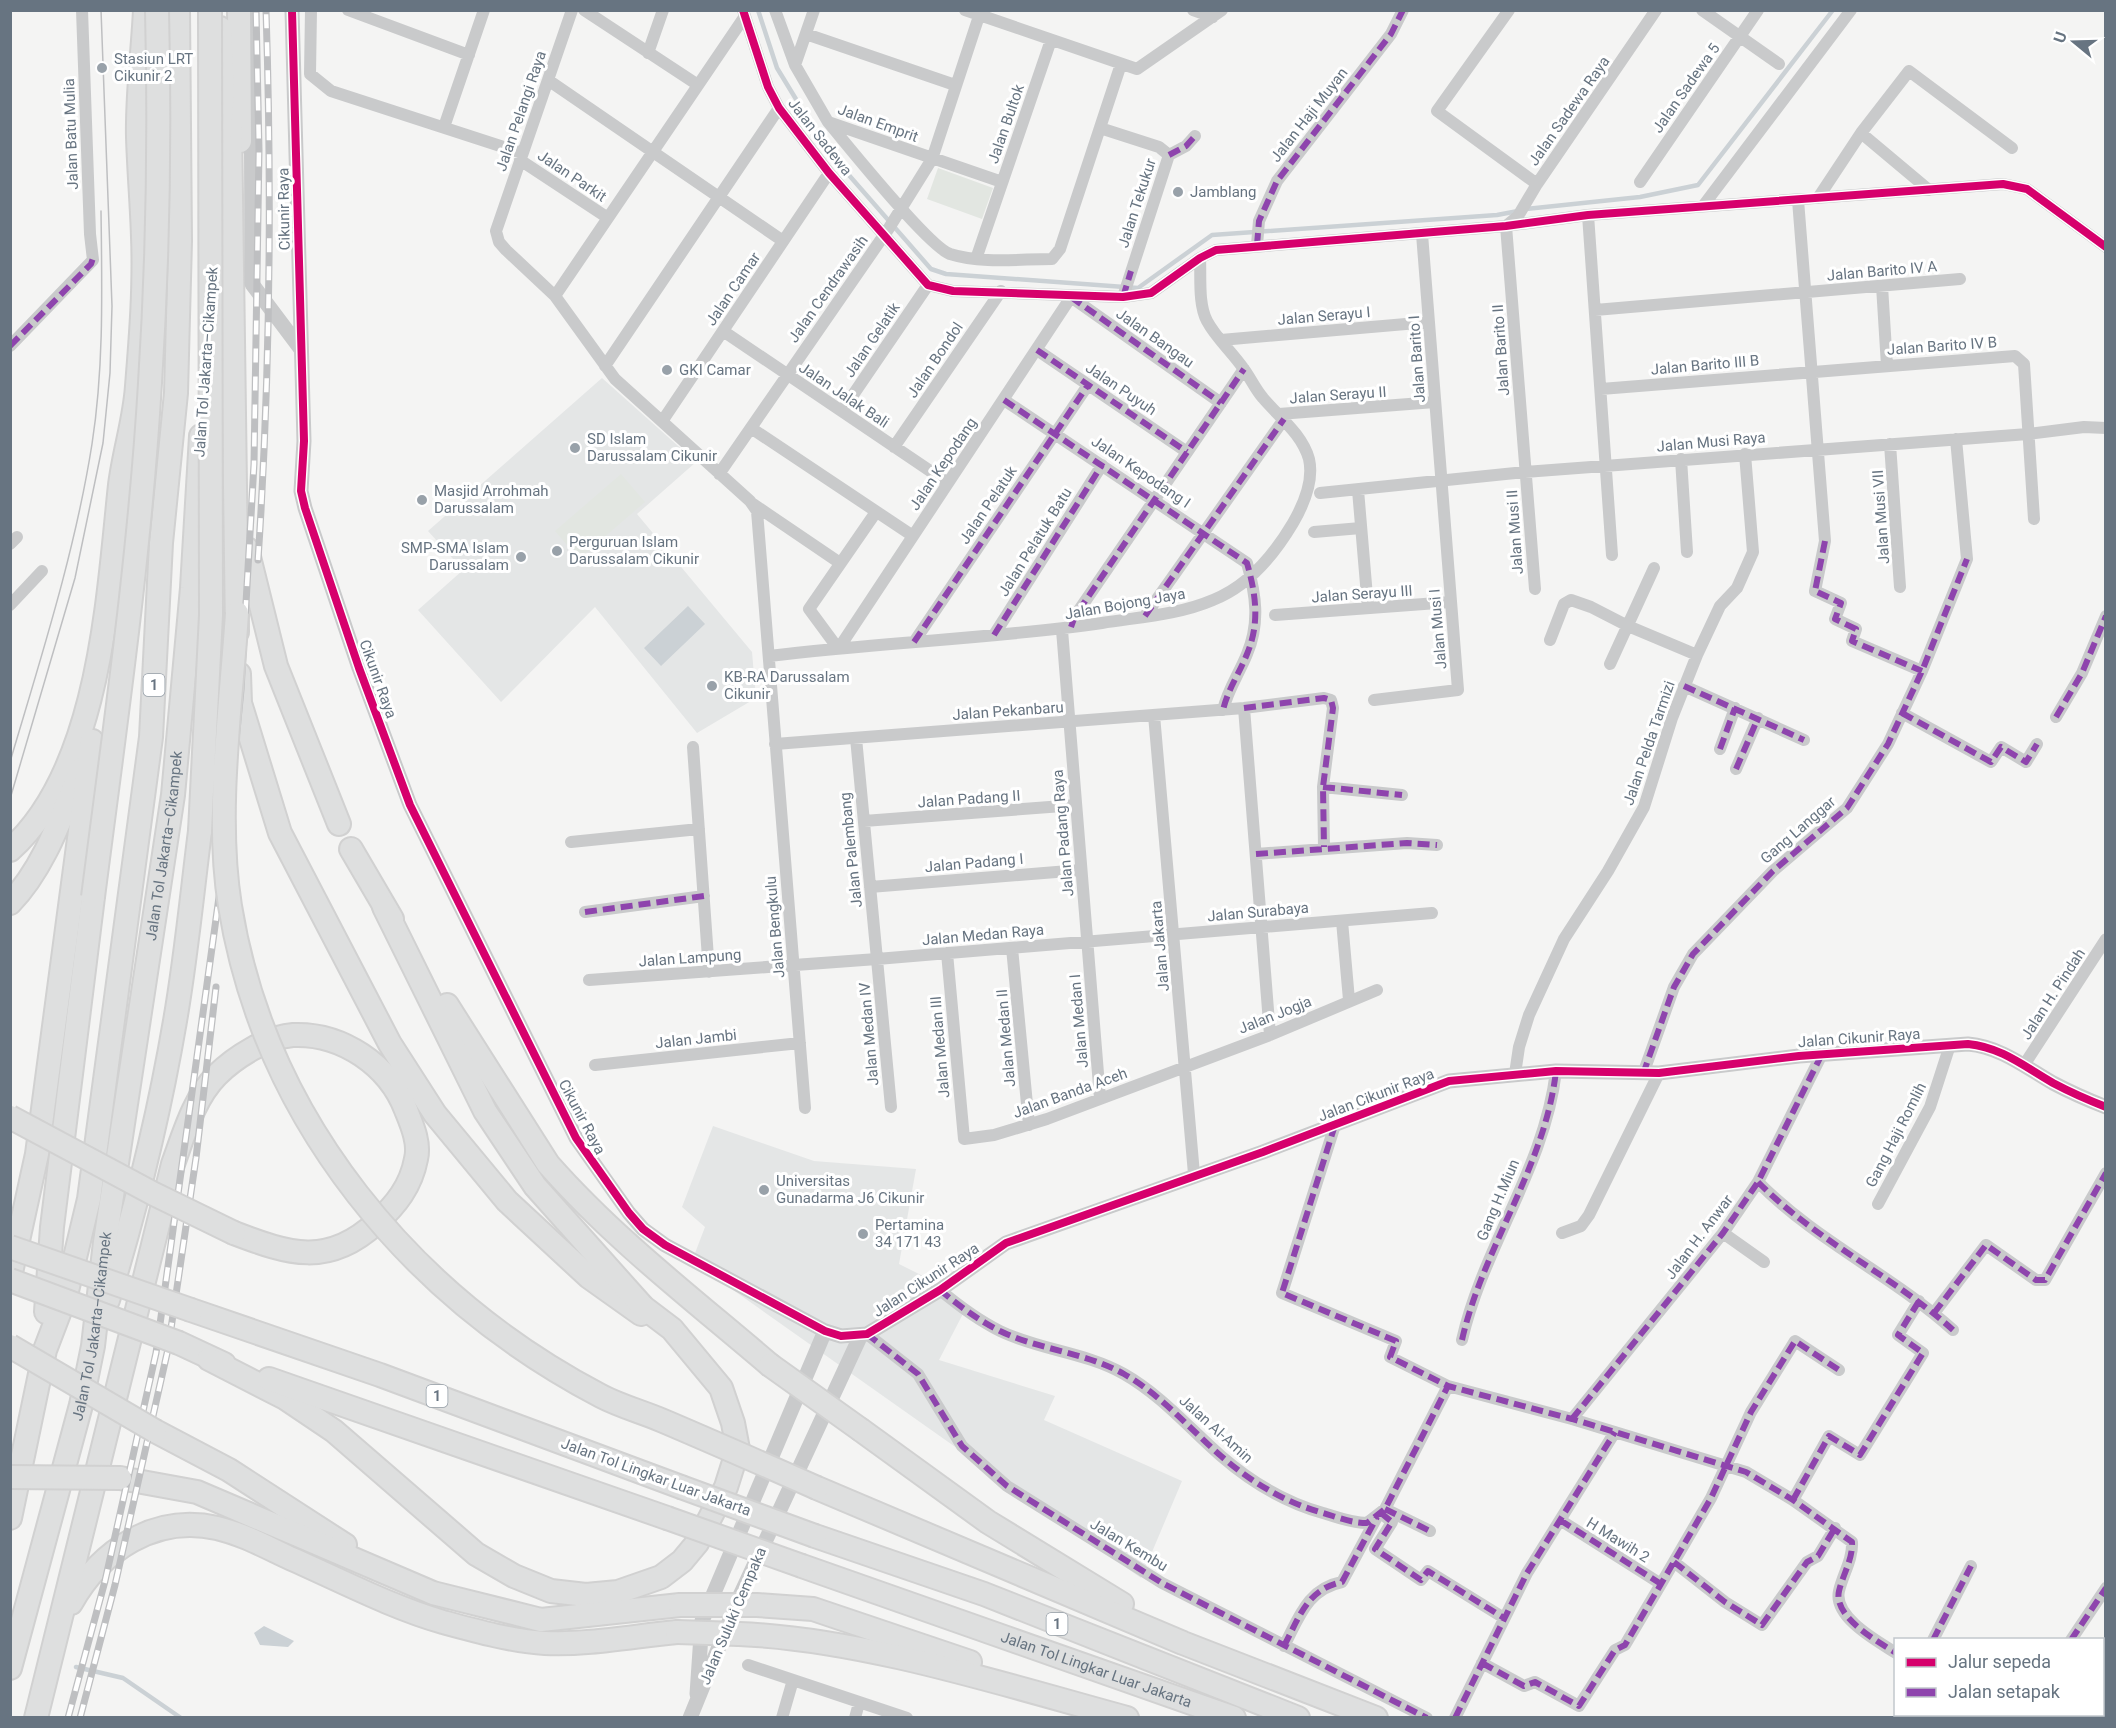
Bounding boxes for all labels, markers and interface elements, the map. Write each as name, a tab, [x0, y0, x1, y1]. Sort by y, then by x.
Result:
north arrow	[2044, 12, 2104, 72]
text: U	[2050, 29, 2071, 45]
street label: Jalan Sadewa 5	[1648, 40, 1724, 136]
street label: Jalan Pelangi Raya	[492, 49, 550, 173]
place label: Stasiun LRT Cikunir 2	[114, 50, 193, 85]
street label: Jalan Sadewa Raya	[1525, 53, 1613, 169]
marker: Stasiun LRT Cikunir 2	[95, 61, 109, 75]
street label: Jalan Haji Muyan	[1267, 64, 1351, 166]
street label: Jalan Batu Mulia	[60, 78, 82, 190]
street label: Jalan Bultok	[984, 82, 1028, 166]
street label: Jalan Sadewa	[784, 95, 856, 179]
street label: Jalan Emprit	[835, 100, 921, 146]
street label: Jalan Parkit	[534, 146, 610, 206]
street label: Jalan Tekukur	[1114, 156, 1160, 250]
street label: Cikunir Raya	[274, 168, 294, 250]
place label: Jamblang	[1190, 183, 1257, 201]
marker: Jamblang	[1171, 185, 1185, 199]
street label: Jalan Cendrawasih	[784, 232, 872, 346]
street label: Jalan Camar	[702, 249, 764, 329]
street label: Jalan Barito IV A	[1826, 257, 1938, 285]
street label: Jalan Tol Jakarta–Cikampek	[190, 266, 222, 458]
street label: Jalan Gelatik	[840, 299, 904, 381]
street label: Jalan Serayu I	[1277, 303, 1371, 329]
street label: Jalan Barito II	[1489, 304, 1513, 396]
street label: Jalan Bangau	[1113, 305, 1197, 371]
street label: Jalan Barito I	[1405, 315, 1429, 403]
street label: Jalan Bondol	[903, 319, 967, 401]
street label: Jalan Barito IV B	[1886, 333, 1998, 359]
street label: Jalan Barito III B	[1650, 351, 1760, 379]
street label: Jalan Jalak Bali	[796, 358, 892, 432]
street label: Jalan Puyuh	[1082, 359, 1160, 419]
place label: GKI Camar	[679, 361, 751, 379]
marker: GKI Camar	[660, 363, 674, 377]
street label: Jalan Serayu II	[1289, 383, 1387, 407]
street label: Jalan Kepodang	[905, 414, 981, 514]
street label: Jalan Musi Raya	[1656, 428, 1766, 456]
place label: SD Islam Darussalam Cikunir	[587, 430, 717, 465]
street label: Jalan Kepodang I	[1088, 432, 1194, 512]
marker: SD Islam Darussalam Cikunir	[568, 441, 582, 455]
street label: Jalan Pelatuk	[955, 462, 1021, 547]
street label: Jalan Musi VII	[1869, 469, 1893, 565]
place label: Masjid Arrohmah Darussalam	[434, 482, 549, 517]
street label: Jalan Pelatuk Batu	[994, 484, 1076, 600]
street label: Jalan Musi II	[1503, 489, 1527, 575]
marker: Masjid Arrohmah Darussalam	[415, 493, 429, 507]
place label: Perguruan Islam Darussalam Cikunir	[569, 533, 699, 568]
place label: SMP-SMA Islam Darussalam	[401, 539, 509, 574]
marker: Perguruan Islam Darussalam Cikunir	[550, 544, 564, 558]
marker: SMP-SMA Islam Darussalam	[514, 550, 528, 564]
street label: Jalan Serayu III	[1311, 581, 1413, 607]
street label: Jalan Bojong Jaya	[1063, 585, 1187, 623]
street label: Jalan Musi I	[1426, 588, 1450, 670]
street label: Cikunir Raya	[355, 637, 401, 721]
place label: KB-RA Darussalam Cikunir	[724, 668, 850, 703]
road number: 1	[144, 674, 164, 696]
street label: Jalan Pelda Tarmizi	[1619, 678, 1679, 808]
marker: KB-RA Darussalam Cikunir	[705, 679, 719, 693]
street label: Jalan Pekanbaru	[952, 698, 1064, 724]
street label: Jalan Tol Jakarta–Cikampek	[142, 750, 186, 942]
street label: Jalan Padang Raya	[1048, 769, 1078, 897]
street label: Jalan Padang II	[917, 786, 1021, 812]
street label: Jalan Palembang	[836, 791, 866, 909]
street label: Gang Langgar	[1757, 793, 1839, 867]
street label: Jalan Padang I	[924, 850, 1024, 876]
street label: Jalan Bengkulu	[762, 875, 788, 979]
street label: Jalan Surabaya	[1206, 899, 1310, 925]
street label: Jalan Jakarta	[1147, 900, 1173, 992]
street label: Jalan Medan Raya	[921, 921, 1045, 949]
street label: Jalan Lampung	[638, 945, 742, 971]
street label: Jalan H. Pindah	[2017, 945, 2089, 1043]
street label: Jalan Medan I	[1066, 973, 1092, 1069]
street label: Jalan Medan IV	[855, 981, 882, 1086]
street label: Jalan Medan II	[993, 988, 1019, 1088]
street label: Jalan Jogja	[1236, 992, 1314, 1038]
street label: Jalan Medan III	[927, 995, 953, 1099]
street label: Jalan Cikunir Raya	[1797, 1025, 1921, 1051]
street label: Jalan Jambi	[654, 1026, 738, 1052]
street label: Jalan Banda Aceh	[1010, 1064, 1130, 1122]
street label: Jalan Cikunir Raya	[1315, 1065, 1437, 1125]
street label: Cikunir Raya	[555, 1076, 609, 1158]
street label: Gang Haji Romlih	[1862, 1080, 1930, 1190]
street label: Gang H.Miun	[1473, 1157, 1523, 1243]
place label: Universitas Gunadarma J6 Cikunir	[776, 1172, 924, 1207]
marker: Universitas Gunadarma J6 Cikunir	[757, 1183, 771, 1197]
street label: Jalan H. Anwar	[1661, 1191, 1737, 1283]
place label: Pertamina 34 171 43	[875, 1216, 944, 1251]
marker: Pertamina 34 171 43	[856, 1227, 870, 1241]
street label: Jalan Tol Jakarta–Cikampek	[68, 1230, 116, 1423]
street label: Jalan Cikunir Raya	[870, 1239, 982, 1321]
road number: 1	[426, 1385, 448, 1407]
street label: Jalan Al-Amin	[1176, 1391, 1256, 1467]
street label: Jalan Tol Lingkar Luar Jakarta	[559, 1434, 753, 1520]
street label: H Mawih 2	[1583, 1514, 1653, 1566]
street label: Jalan Kembu	[1087, 1515, 1171, 1575]
street label: Jalan Suluki Cempaka	[696, 1545, 770, 1687]
road number: 1	[1046, 1613, 1068, 1635]
street label: Jalan Tol Lingkar Luar Jakarta	[998, 1628, 1194, 1711]
legend	[1894, 1638, 2104, 1716]
text: Jalur sepeda	[1948, 1651, 2051, 1672]
text: Jalan setapak	[1948, 1681, 2061, 1702]

